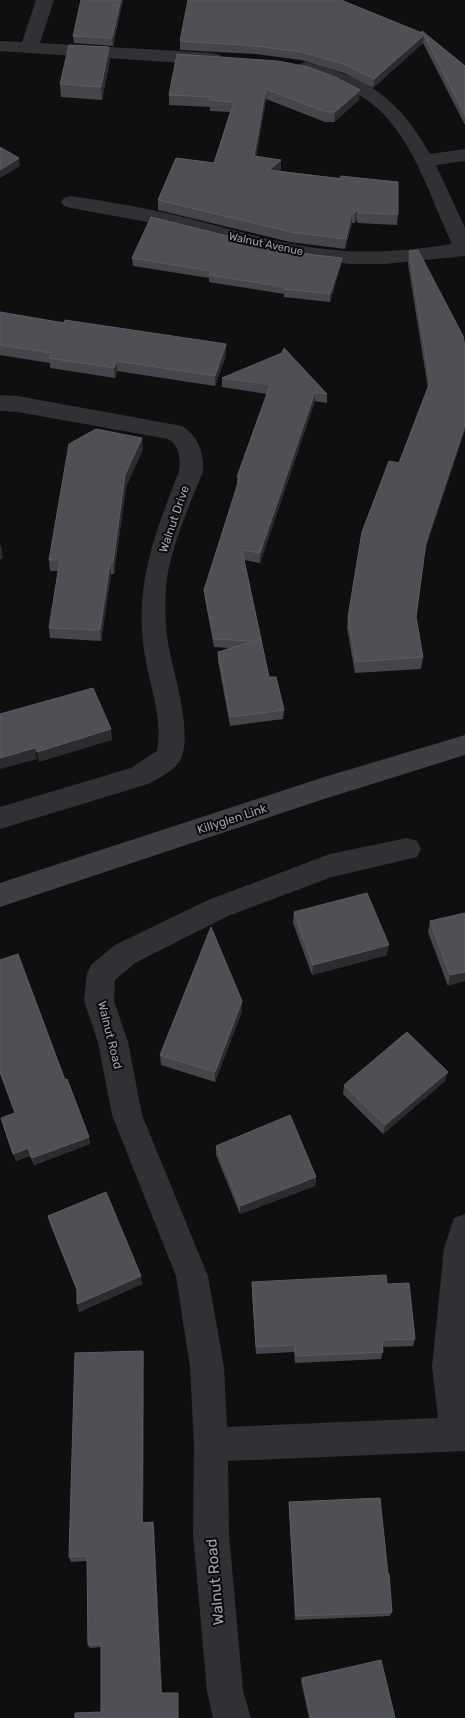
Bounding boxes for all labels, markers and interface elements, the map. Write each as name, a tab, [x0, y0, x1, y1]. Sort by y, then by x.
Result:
street label: Walnut Avenue	[228, 230, 304, 258]
street label: Walnut Drive	[156, 483, 192, 554]
street label: Killyglen Link	[195, 801, 269, 837]
street label: Walnut Road	[95, 1000, 125, 1070]
street label: Walnut Road	[202, 1538, 228, 1626]

